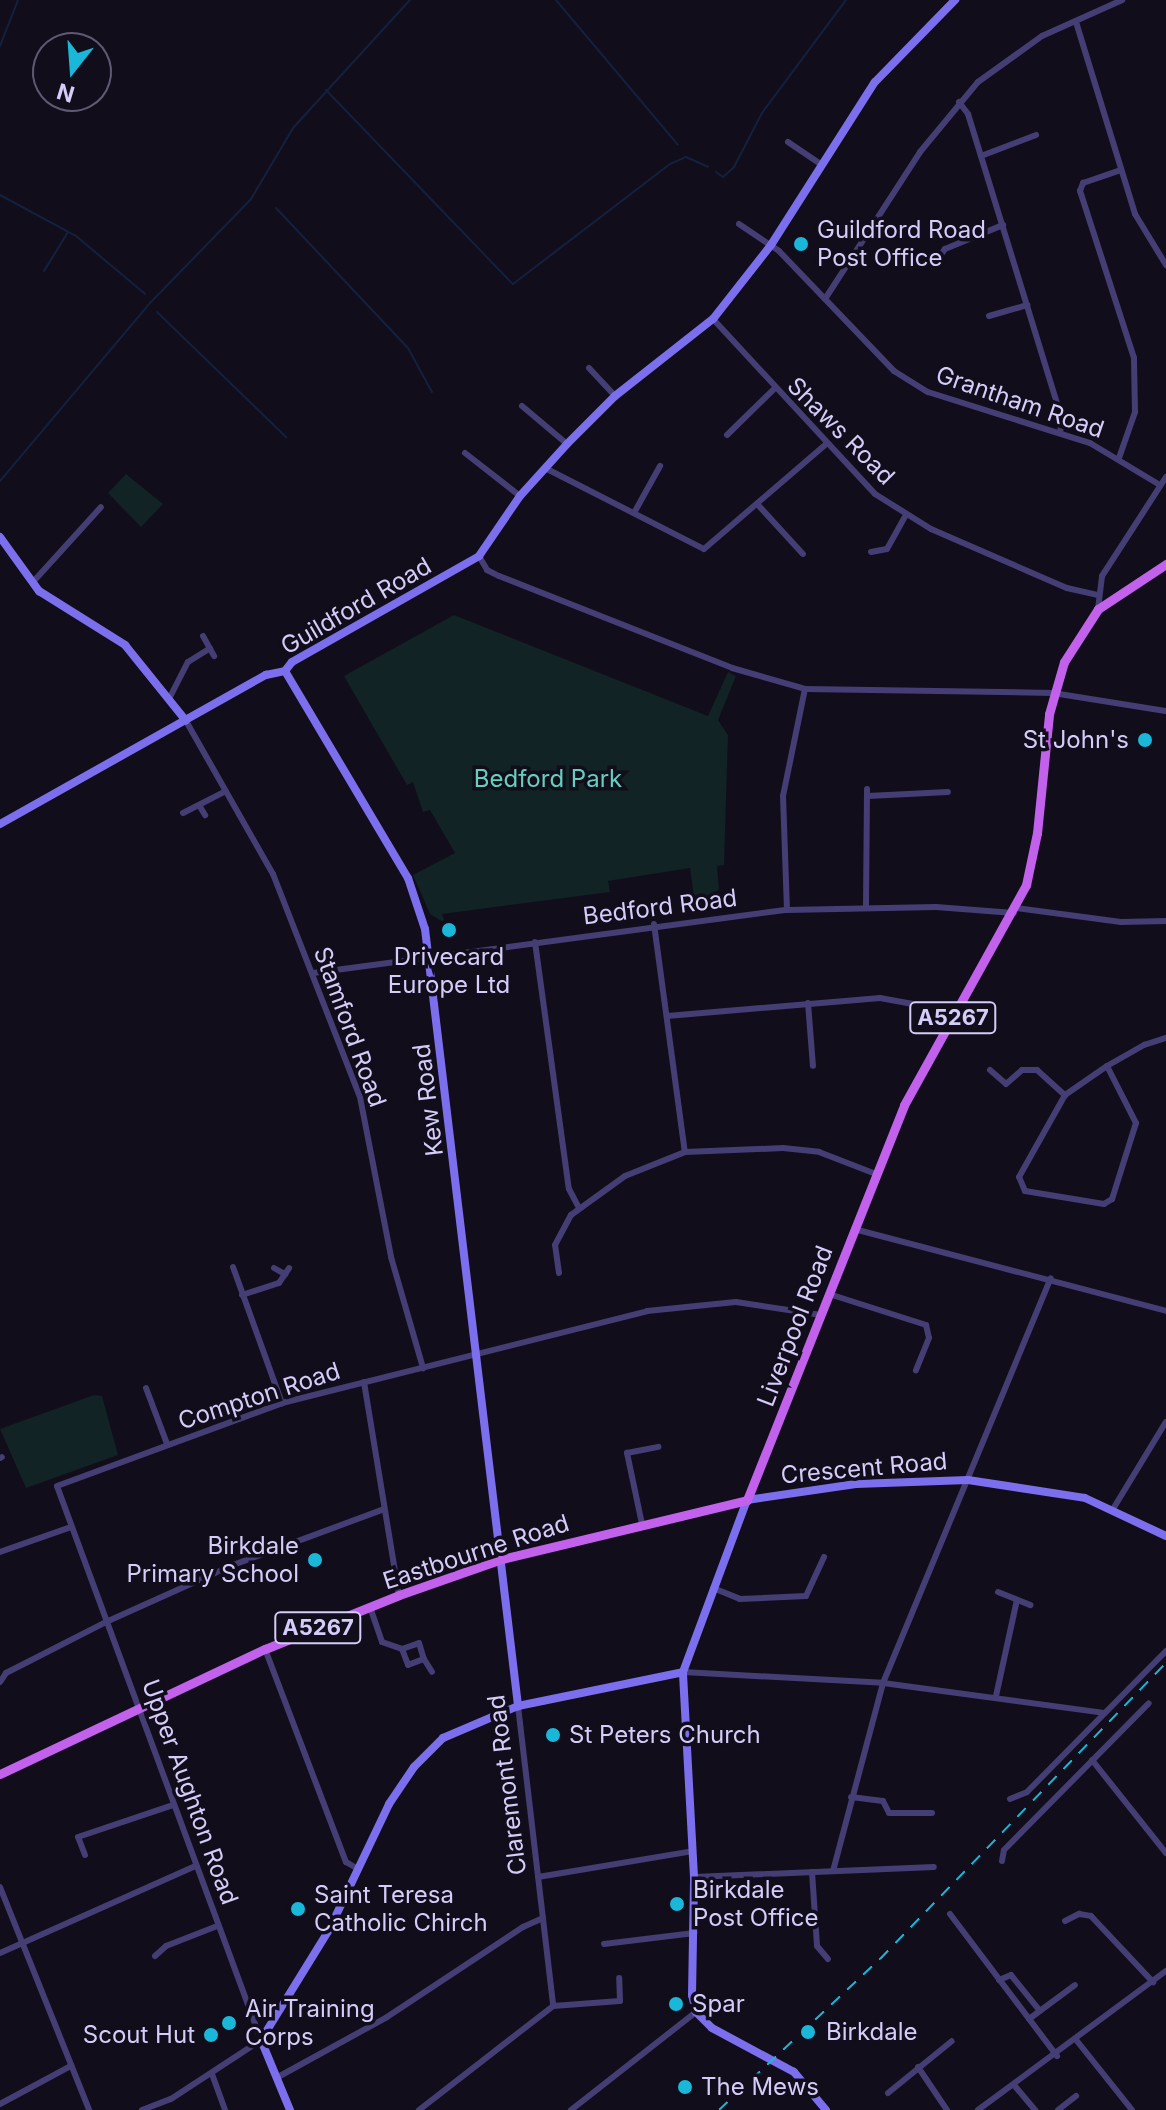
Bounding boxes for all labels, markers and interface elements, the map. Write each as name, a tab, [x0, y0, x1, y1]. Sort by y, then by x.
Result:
north arrow	[32, 32, 112, 112]
text: N	[54, 78, 77, 108]
place label: Guildford Road Post Office	[817, 216, 986, 272]
marker: Guildford Road Post Office	[792, 235, 810, 253]
street label: Grantham Road	[932, 360, 1108, 444]
street label: Shaws Road	[781, 371, 901, 491]
street label: Guildford Road	[276, 551, 436, 661]
place label: St John's	[1023, 726, 1129, 754]
marker: St John's	[1136, 731, 1154, 749]
park label: Bedford Park	[474, 765, 622, 793]
street label: Bedford Road	[581, 883, 739, 931]
marker: Drivecard Europe Ltd	[440, 921, 458, 939]
street label: Stamford Road	[308, 943, 392, 1111]
place label: Drivecard Europe Ltd	[388, 943, 510, 999]
road number: A5267	[909, 1000, 997, 1036]
street label: Kew Road	[407, 1042, 449, 1158]
street label: Liverpool Road	[751, 1242, 839, 1410]
street label: Compton Road	[174, 1356, 344, 1436]
street label: Crescent Road	[779, 1446, 949, 1490]
street label: Eastbourne Road	[379, 1508, 573, 1596]
place label: Birkdale Primary School	[126, 1532, 299, 1588]
marker: Birkdale Primary School	[306, 1551, 324, 1569]
road number: A5267	[274, 1610, 362, 1646]
street label: Upper Aughton Road	[136, 1675, 244, 1909]
street label: Claremont Road	[482, 1693, 532, 1877]
place label: St Peters Church	[569, 1721, 761, 1749]
marker: St Peters Church	[544, 1726, 562, 1744]
place label: Birkdale Post Office	[693, 1876, 819, 1932]
place label: Saint Teresa Catholic Chirch	[314, 1881, 488, 1937]
marker: Birkdale Post Office	[668, 1895, 686, 1913]
marker: Saint Teresa Catholic Chirch	[289, 1900, 307, 1918]
place label: Spar	[692, 1990, 745, 2018]
place label: Air Training Corps	[245, 1995, 375, 2051]
marker: Spar	[667, 1995, 685, 2013]
marker: Air Training Corps	[220, 2014, 238, 2032]
place label: Birkdale	[826, 2018, 918, 2046]
place label: Scout Hut	[83, 2021, 195, 2049]
marker: Birkdale	[797, 2021, 819, 2043]
marker: Scout Hut	[202, 2026, 220, 2044]
place label: The Mews	[701, 2073, 819, 2101]
marker: The Mews	[676, 2078, 694, 2096]

